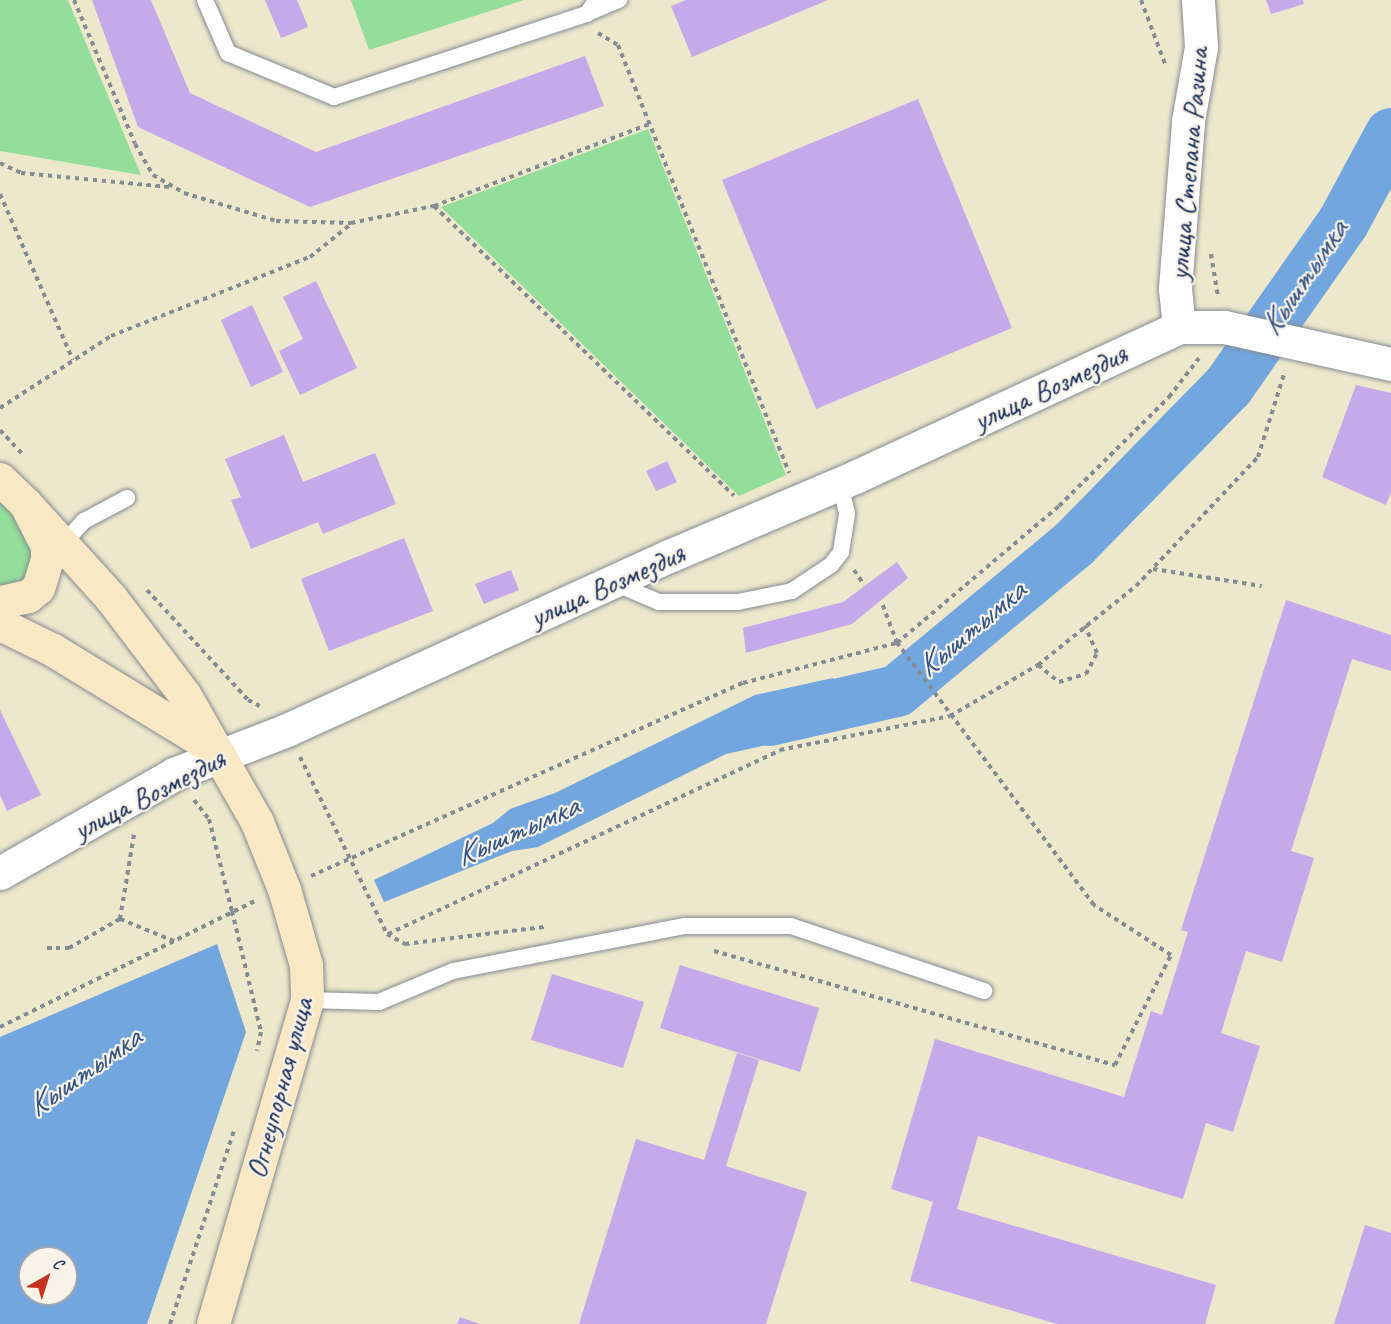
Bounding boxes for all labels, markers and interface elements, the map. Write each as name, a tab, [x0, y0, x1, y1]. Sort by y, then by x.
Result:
street label: улица Степана Разина	[1160, 47, 1216, 281]
water label: Кыштымка	[1252, 213, 1356, 343]
street label: улица Возмездия	[967, 335, 1133, 439]
street label: улица Возмездия	[523, 535, 691, 635]
water label: Кыштымка	[909, 572, 1033, 686]
street label: улица Возмездия	[66, 740, 232, 848]
water label: Кыштымка	[450, 787, 584, 875]
street label: Огнеупорная улица	[237, 993, 321, 1183]
water label: Кыштымка	[20, 1019, 148, 1125]
north arrow	[18, 1246, 78, 1306]
text: С	[49, 1253, 67, 1274]

